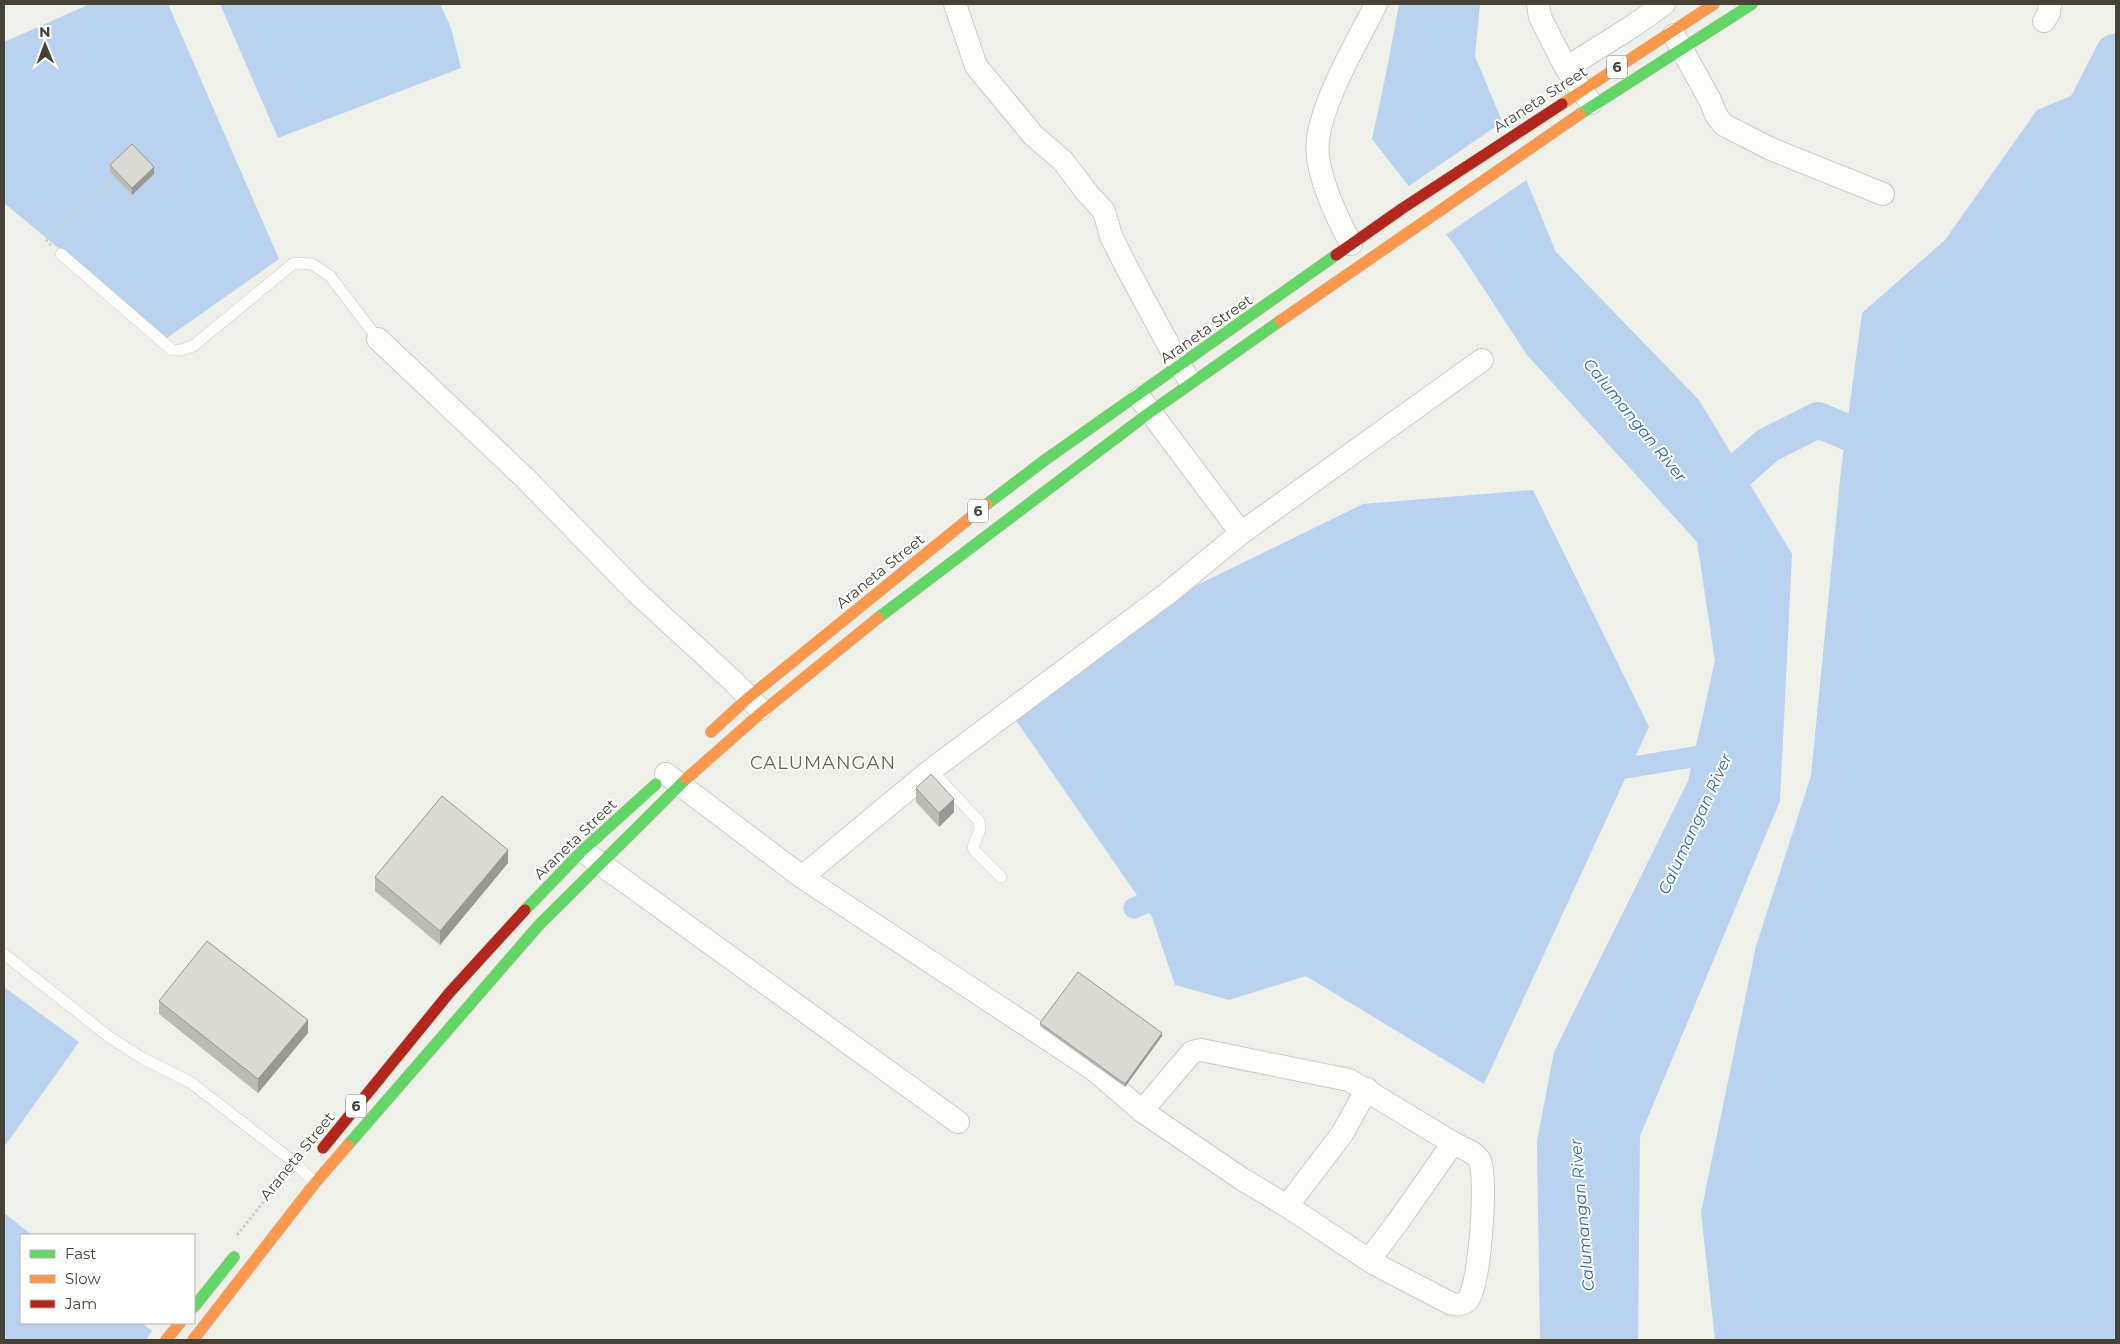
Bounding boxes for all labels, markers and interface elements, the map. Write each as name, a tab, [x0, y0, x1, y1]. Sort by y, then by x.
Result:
north arrow	[20, 20, 70, 70]
text: N	[39, 23, 51, 41]
road number: 6	[1607, 56, 1627, 78]
street label: Araneta Street	[1489, 62, 1591, 136]
street label: Araneta Street	[1156, 290, 1256, 368]
water label: Calumangan River	[1580, 355, 1691, 486]
road number: 6	[968, 500, 988, 522]
street label: Araneta Street	[832, 530, 928, 612]
water label: Calumangan River	[1654, 750, 1736, 897]
district label: CALUMANGAN	[750, 752, 896, 774]
street label: Araneta Street	[530, 795, 620, 883]
road number: 6	[346, 1094, 366, 1118]
street label: Araneta Street	[256, 1108, 338, 1204]
water label: Calumangan River	[1566, 1137, 1598, 1292]
legend	[20, 1234, 195, 1324]
text: Fast	[65, 1244, 96, 1263]
text: Slow	[65, 1269, 101, 1288]
text: Jam	[64, 1294, 97, 1313]

